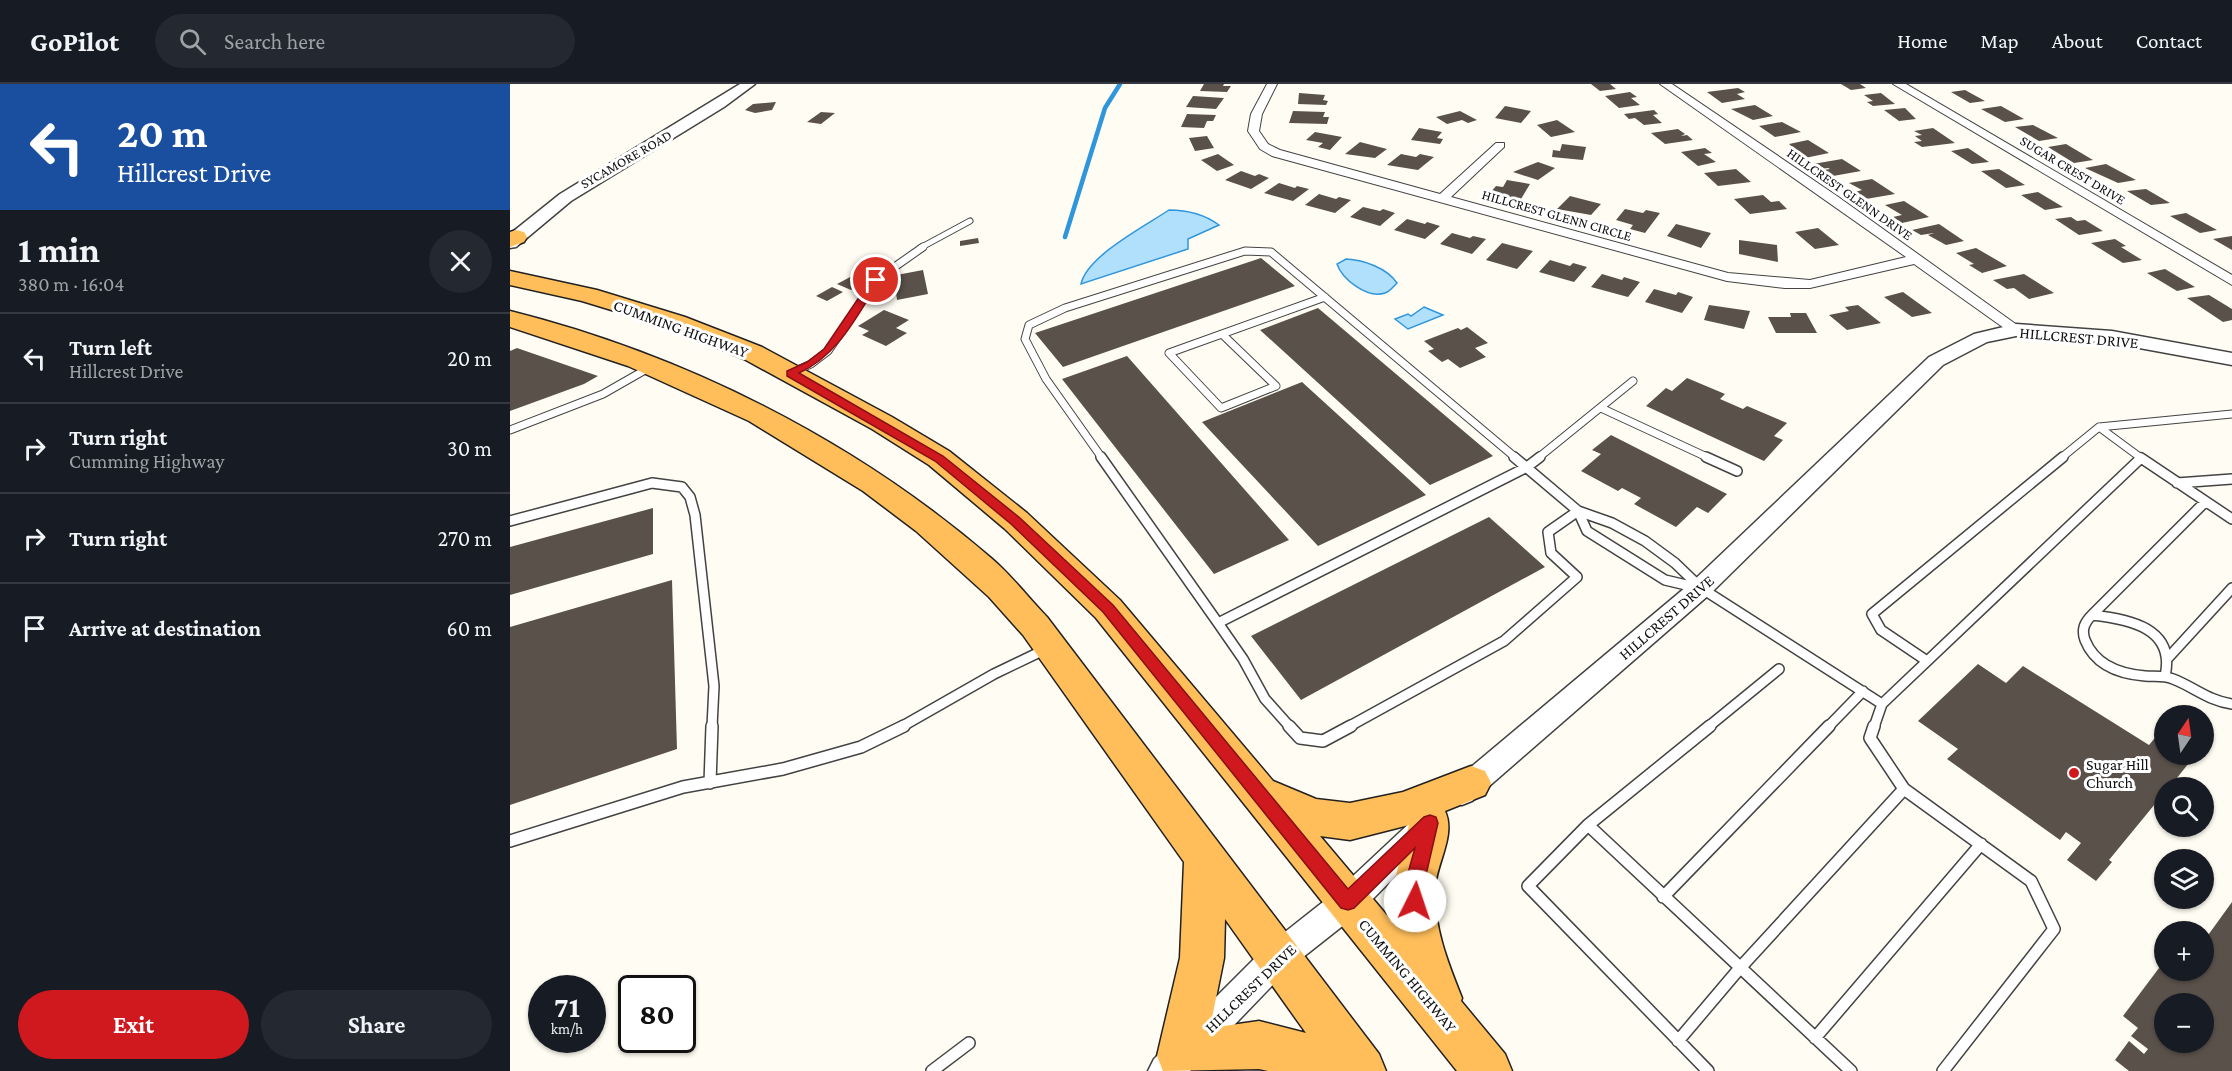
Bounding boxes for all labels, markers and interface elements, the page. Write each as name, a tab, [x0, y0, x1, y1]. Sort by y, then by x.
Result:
search box	[155, 14, 575, 68]
icon: search	[176, 25, 209, 58]
text: GoPilot	[30, 26, 119, 57]
text: Search here	[224, 29, 325, 54]
text: Home	[1897, 29, 1947, 53]
text: Map	[1980, 29, 2019, 53]
text: About	[2052, 29, 2103, 53]
text: Contact	[2136, 29, 2202, 53]
icon: left	[18, 108, 96, 186]
text: 20 m	[117, 109, 208, 156]
street label: SYCAMORE ROAD	[578, 126, 674, 192]
street label: SUGAR CREST DRIVE	[2017, 132, 2129, 208]
street label: HILLCREST GLENN DRIVE	[1784, 145, 1916, 244]
text: Hillcrest Drive	[117, 158, 271, 188]
street label: HILLCREST GLENN CIRCLE	[1480, 186, 1634, 244]
text: 1 min	[18, 230, 100, 270]
button: close	[429, 230, 492, 293]
pin	[850, 254, 901, 305]
icon: arrive	[859, 263, 892, 296]
text: 380 m · 16:04	[18, 273, 125, 295]
street label: CUMMING HIGHWAY	[611, 296, 751, 361]
street label: HILLCREST DRIVE	[2019, 324, 2140, 351]
text: Turn left	[69, 335, 152, 360]
icon: left	[18, 342, 51, 375]
text: 20 m	[447, 346, 492, 371]
text: Hillcrest Drive	[69, 360, 183, 382]
text: Turn right	[69, 425, 167, 450]
icon: right	[18, 432, 51, 465]
text: 30 m	[447, 436, 492, 461]
text: Cumming Highway	[69, 450, 225, 472]
icon: right	[18, 522, 51, 555]
text: Turn right	[69, 526, 167, 551]
text: 270 m	[438, 526, 492, 551]
street label: HILLCREST DRIVE	[1616, 572, 1717, 663]
icon: arrive	[18, 612, 51, 645]
text: Arrive at destination	[69, 616, 261, 641]
text: 60 m	[447, 616, 492, 641]
north arrow	[2154, 705, 2214, 765]
map controls	[2154, 705, 2214, 1053]
place label: Sugar Hill Church	[2086, 756, 2149, 791]
marker: Sugar Hill Church	[2067, 766, 2081, 780]
button: search	[2154, 777, 2214, 837]
button: layers	[2154, 849, 2214, 909]
position arrow	[1383, 869, 1447, 933]
street label: CUMMING HIGHWAY	[1356, 916, 1460, 1036]
button: +	[2154, 921, 2214, 981]
street label: HILLCREST DRIVE	[1201, 941, 1299, 1036]
speed limit sign: 80	[618, 975, 696, 1053]
button: Exit	[18, 990, 249, 1059]
button: Share	[261, 990, 492, 1059]
text: 71	[554, 990, 580, 1023]
button: −	[2154, 993, 2214, 1053]
text: km/h	[551, 1021, 583, 1037]

